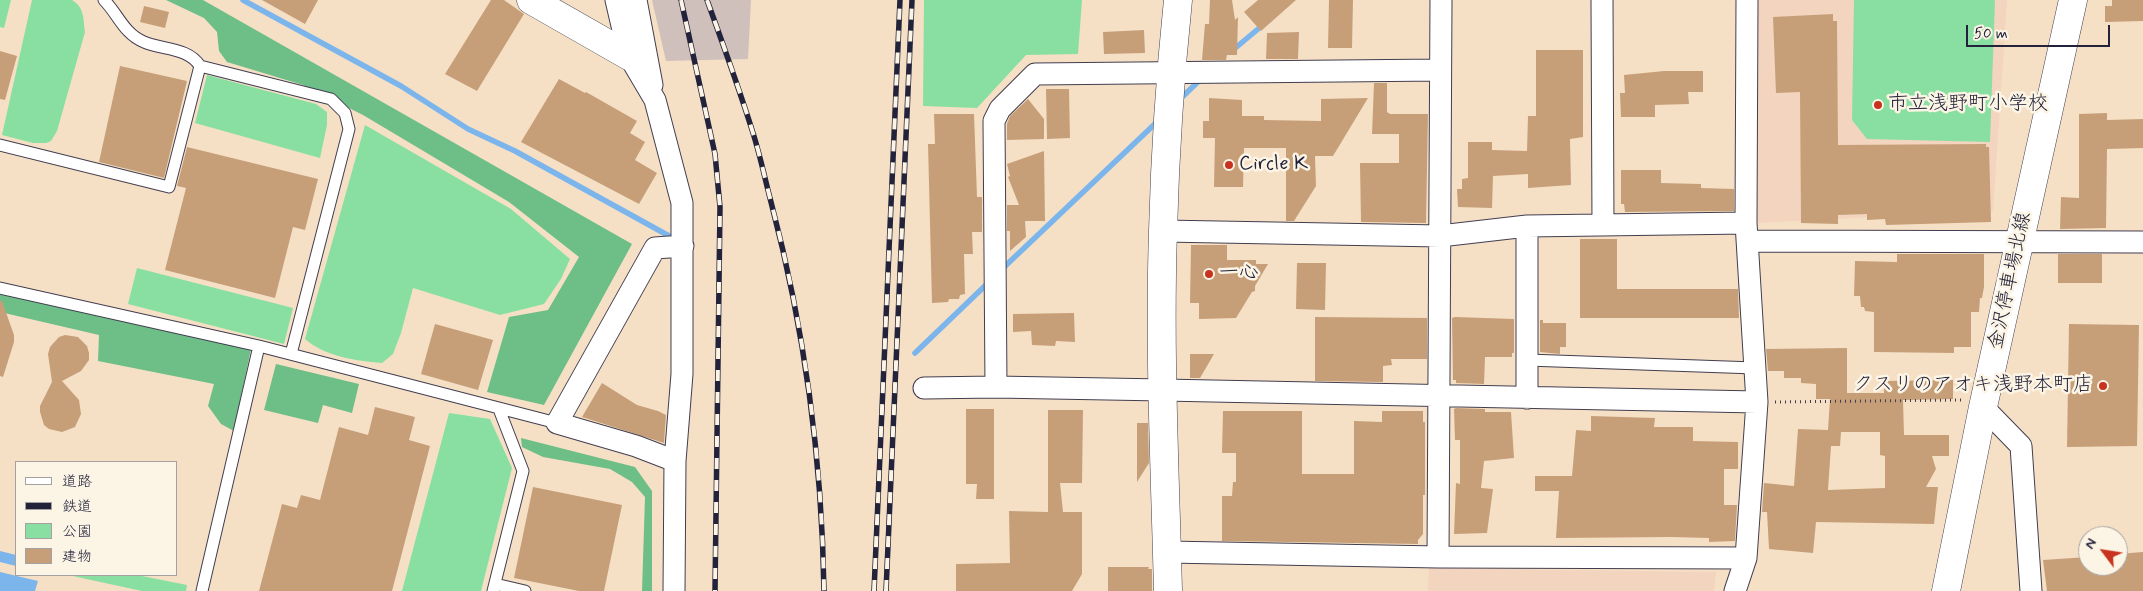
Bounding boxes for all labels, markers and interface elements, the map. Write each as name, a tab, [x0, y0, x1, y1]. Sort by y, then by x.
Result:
scale bar	[1968, 15, 2112, 47]
text: 50 m	[1974, 24, 2008, 44]
place label: 市立浅野町小学校	[1888, 93, 2048, 117]
marker: 市立浅野町小学校	[1872, 99, 1884, 111]
place label: Circle K	[1239, 153, 1308, 177]
marker: Circle K	[1223, 159, 1235, 171]
street label: 金沢停車場北線	[1985, 210, 2037, 352]
place label: 一心	[1219, 262, 1259, 286]
marker: 一心	[1203, 268, 1215, 280]
place label: クスリのアオキ浅野本町店	[1853, 374, 2093, 398]
marker: クスリのアオキ浅野本町店	[2097, 380, 2109, 392]
legend	[15, 461, 178, 576]
text: 道路	[62, 472, 92, 492]
text: 鉄道	[62, 497, 92, 517]
text: 公園	[62, 522, 92, 542]
north arrow	[2078, 526, 2128, 576]
text: N	[2081, 535, 2101, 552]
text: 建物	[62, 547, 92, 567]

